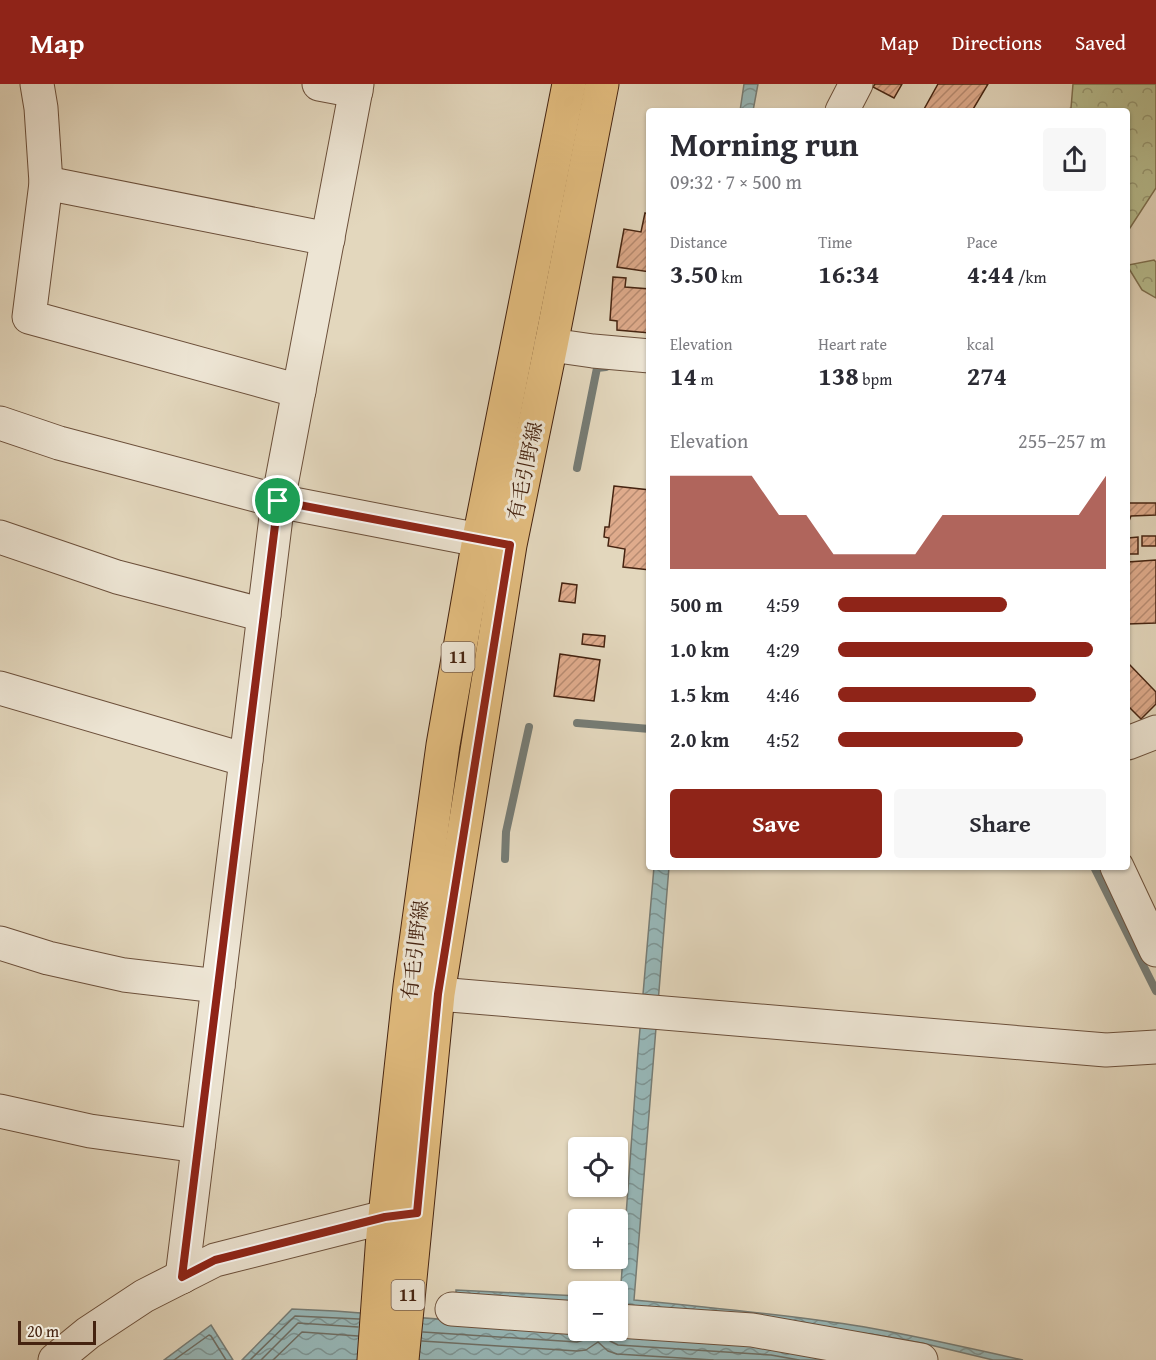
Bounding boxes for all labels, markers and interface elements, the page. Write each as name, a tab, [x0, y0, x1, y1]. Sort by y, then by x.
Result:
text: Map	[30, 22, 84, 63]
text: Map	[880, 27, 919, 58]
text: Directions	[952, 27, 1042, 58]
text: Saved	[1075, 27, 1126, 58]
text: Morning run	[670, 120, 859, 168]
button: share	[1043, 128, 1106, 191]
text: 09:32 · 7 × 500 m	[670, 167, 802, 196]
text: Distance	[670, 230, 727, 254]
text: Time	[818, 230, 852, 254]
text: Pace	[967, 230, 997, 254]
text: 3.50	[670, 254, 718, 293]
text: 16:34	[818, 254, 880, 293]
text: 4:44	[967, 254, 1014, 293]
text: km	[718, 265, 742, 289]
text: /km	[1014, 265, 1047, 289]
text: Elevation	[670, 332, 733, 356]
text: Heart rate	[818, 332, 887, 356]
text: kcal	[967, 332, 994, 356]
text: 14	[670, 356, 697, 395]
text: 138	[818, 356, 859, 395]
text: 274	[967, 356, 1007, 395]
text: m	[697, 367, 714, 391]
text: bpm	[859, 367, 892, 391]
street label: 有毛引野線	[500, 419, 549, 523]
text: Elevation	[670, 426, 748, 455]
text: 255–257 m	[1018, 426, 1106, 455]
pin	[252, 475, 303, 526]
icon: arrive	[261, 484, 294, 517]
text: 500 m	[670, 590, 723, 619]
text: 4:59	[766, 590, 800, 619]
text: 1.0 km	[670, 635, 729, 664]
text: 4:29	[766, 635, 800, 664]
road number: 11	[442, 642, 474, 672]
text: 1.5 km	[670, 680, 729, 709]
text: 4:46	[766, 680, 800, 709]
text: 2.0 km	[670, 725, 729, 754]
text: 4:52	[766, 725, 800, 754]
button: Save	[670, 789, 882, 858]
button: Share	[894, 789, 1106, 858]
street label: 有毛引野線	[394, 899, 435, 1001]
map controls	[568, 1137, 628, 1341]
button: locate	[568, 1137, 628, 1197]
button: +	[568, 1209, 628, 1269]
road number: 11	[392, 1280, 424, 1310]
button: −	[568, 1281, 628, 1341]
scale bar	[18, 1318, 96, 1346]
text: 20 m	[27, 1319, 59, 1343]

